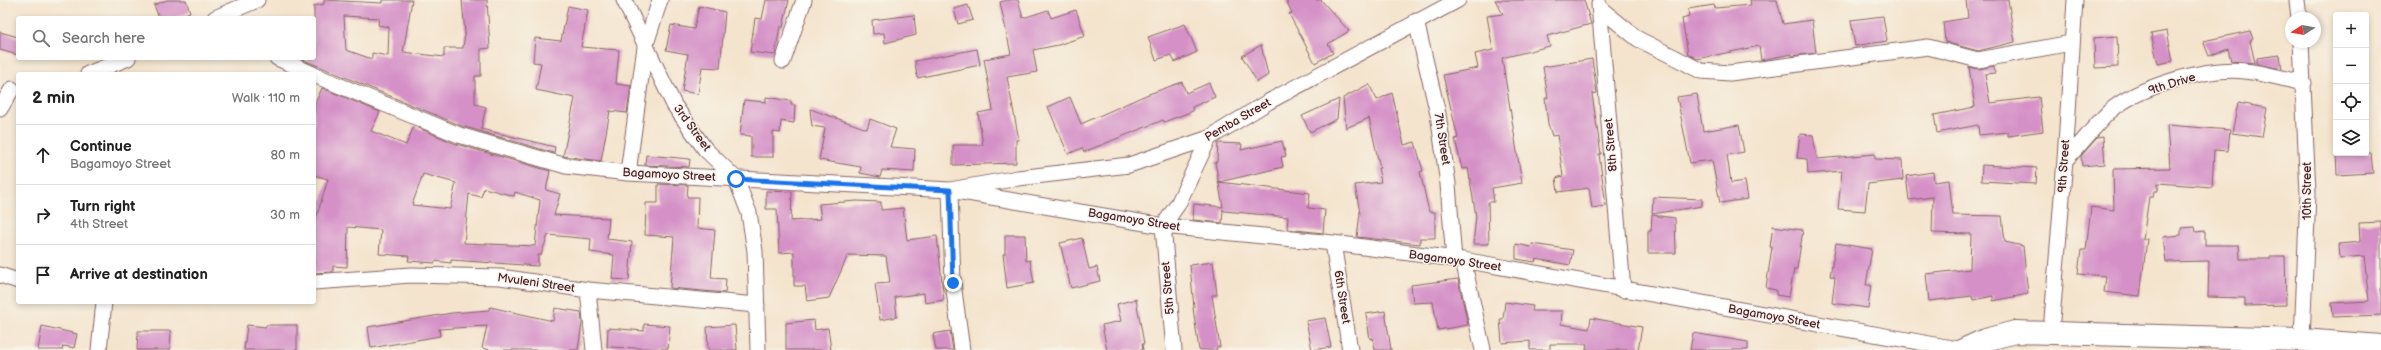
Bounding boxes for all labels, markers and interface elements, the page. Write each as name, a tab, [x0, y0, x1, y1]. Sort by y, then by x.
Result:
north arrow	[2285, 12, 2321, 48]
map controls	[2333, 12, 2369, 156]
button: +	[2333, 12, 2369, 48]
search box	[16, 16, 316, 60]
icon: search	[30, 27, 52, 49]
text: Search here	[62, 29, 145, 48]
button: −	[2333, 48, 2369, 84]
street label: 9th Drive	[2147, 70, 2197, 98]
button: locate	[2333, 84, 2369, 120]
text: 2 min	[32, 88, 75, 108]
text: Walk · 110 m	[232, 90, 300, 106]
street label: Pemba Street	[1202, 95, 1274, 145]
street label: 3rd Street	[670, 102, 714, 155]
street label: 7th Street	[1431, 112, 1454, 166]
street label: 8th Street	[1601, 118, 1621, 172]
button: layers	[2333, 120, 2369, 156]
text: Continue	[70, 137, 132, 156]
street label: 9th Street	[2055, 139, 2073, 193]
icon: ahead	[32, 144, 54, 166]
text: 80 m	[271, 147, 300, 163]
text: Bagamoyo Street	[70, 156, 171, 172]
street label: 10th Street	[2300, 162, 2315, 220]
street label: Bagamoyo Street	[622, 165, 716, 185]
route start	[727, 170, 745, 188]
text: Turn right	[70, 197, 135, 216]
icon: right	[32, 204, 54, 226]
street label: Bagamoyo Street	[1087, 205, 1182, 235]
text: 30 m	[270, 207, 300, 223]
text: 4th Street	[70, 216, 128, 232]
street label: Bagamoyo Street	[1408, 247, 1502, 275]
street label: 5th Street	[1158, 261, 1178, 315]
icon: arrive	[32, 264, 54, 286]
text: Arrive at destination	[70, 265, 208, 284]
street label: 6th Street	[1330, 269, 1354, 325]
street label: Mvuleni Street	[496, 270, 576, 296]
route end	[944, 274, 962, 292]
street label: Bagamoyo Street	[1727, 302, 1822, 333]

